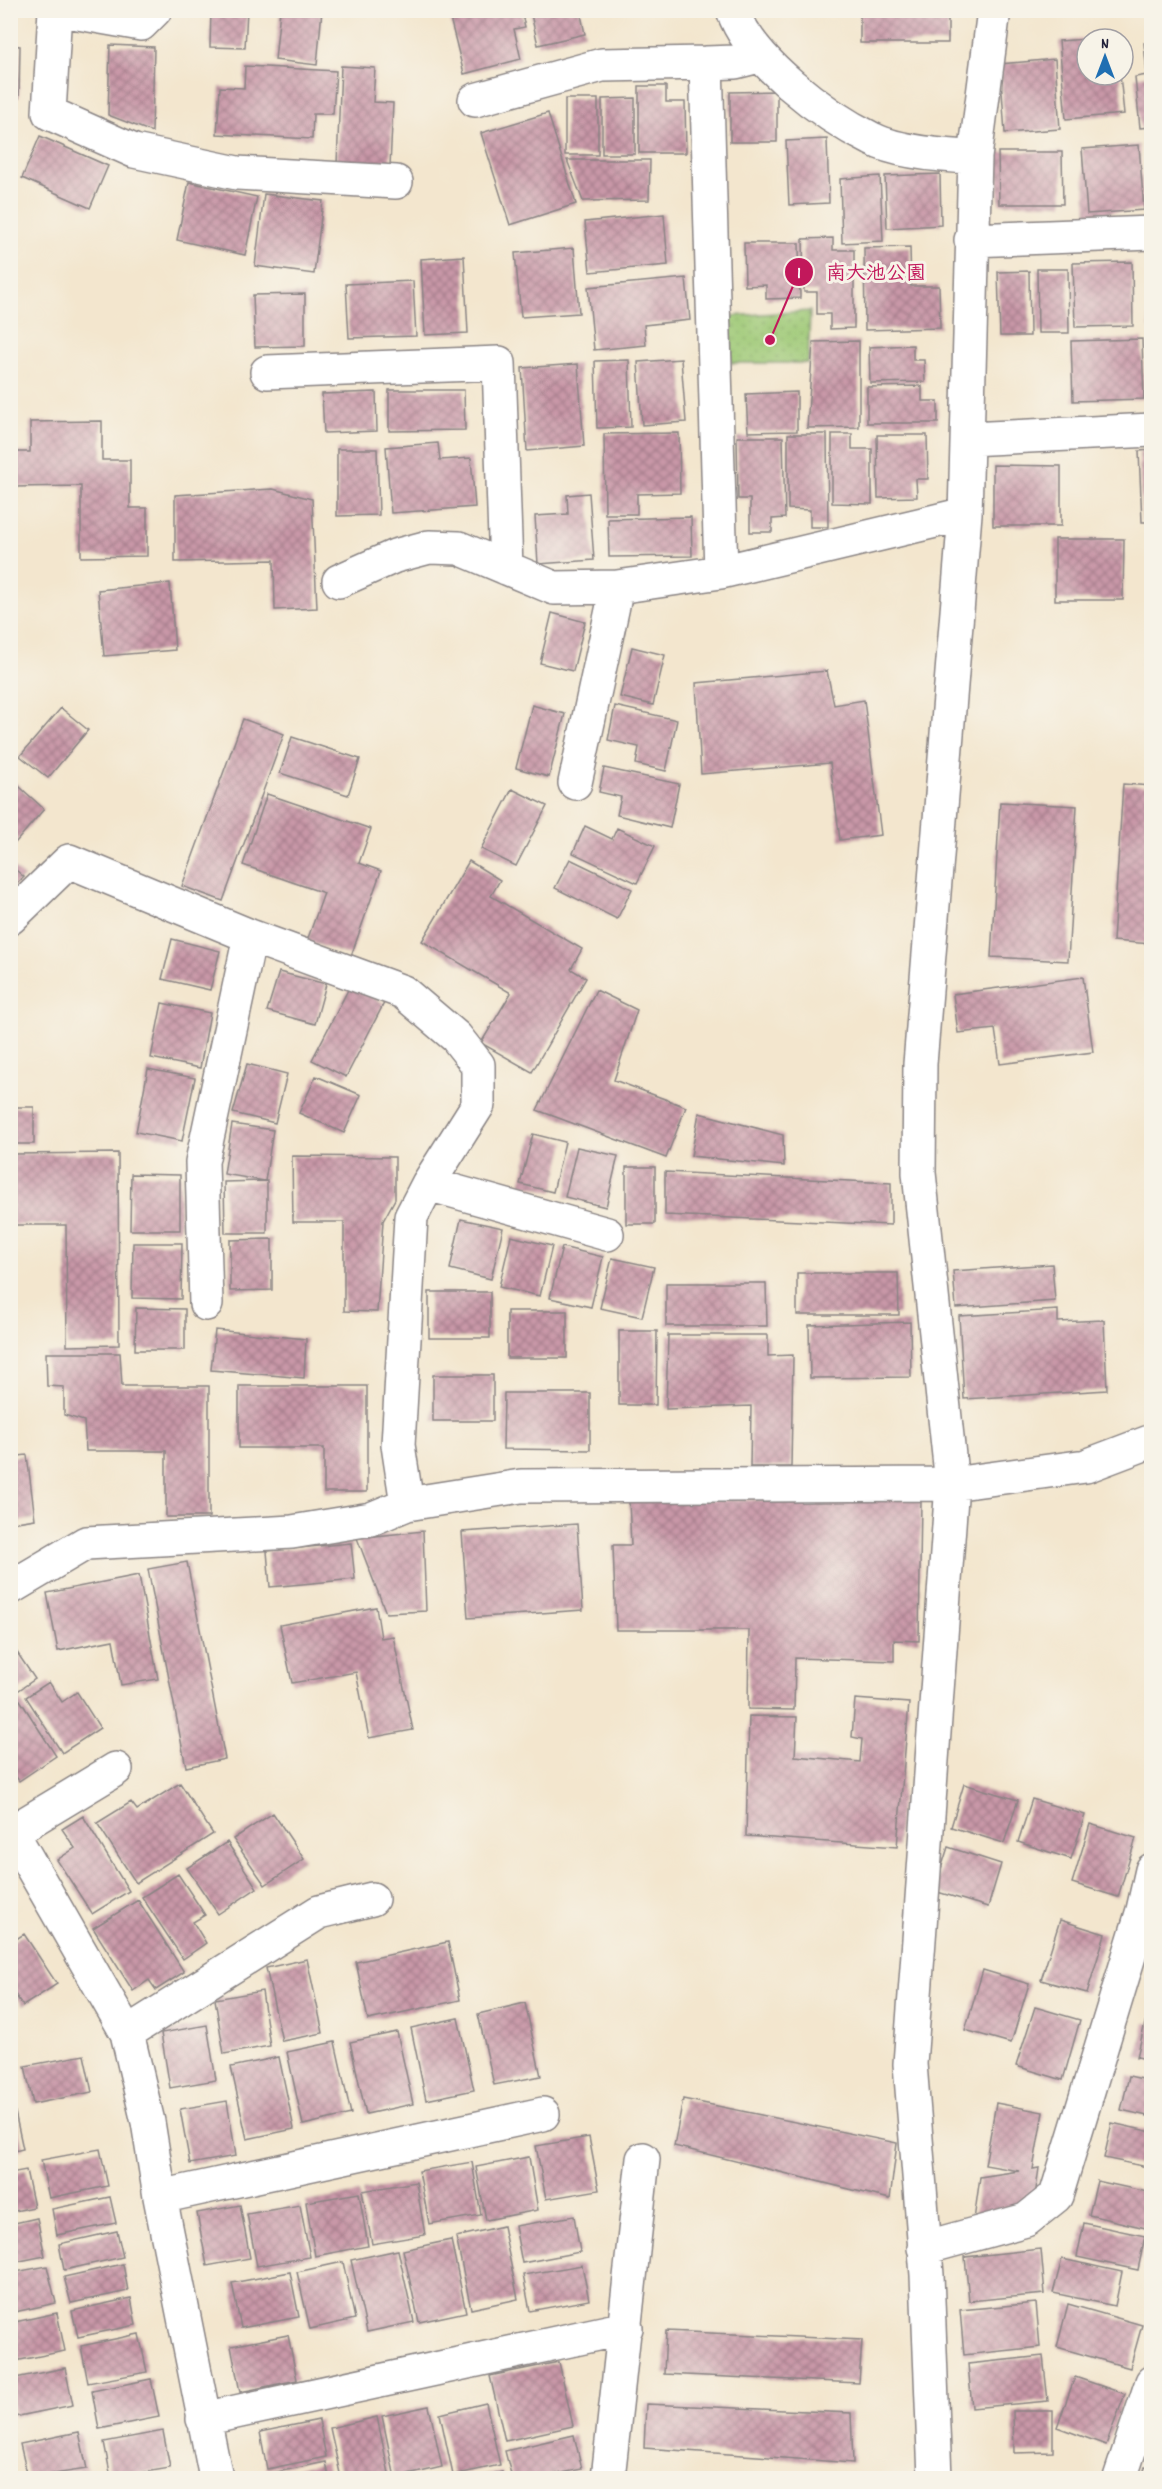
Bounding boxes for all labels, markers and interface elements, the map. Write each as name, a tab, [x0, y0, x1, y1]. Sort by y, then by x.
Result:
north arrow	[1075, 27, 1135, 87]
text: N	[1101, 33, 1109, 56]
callout: 南大池公園	[784, 253, 938, 291]
text: 南大池公園	[826, 261, 926, 289]
text: 1	[797, 262, 801, 287]

